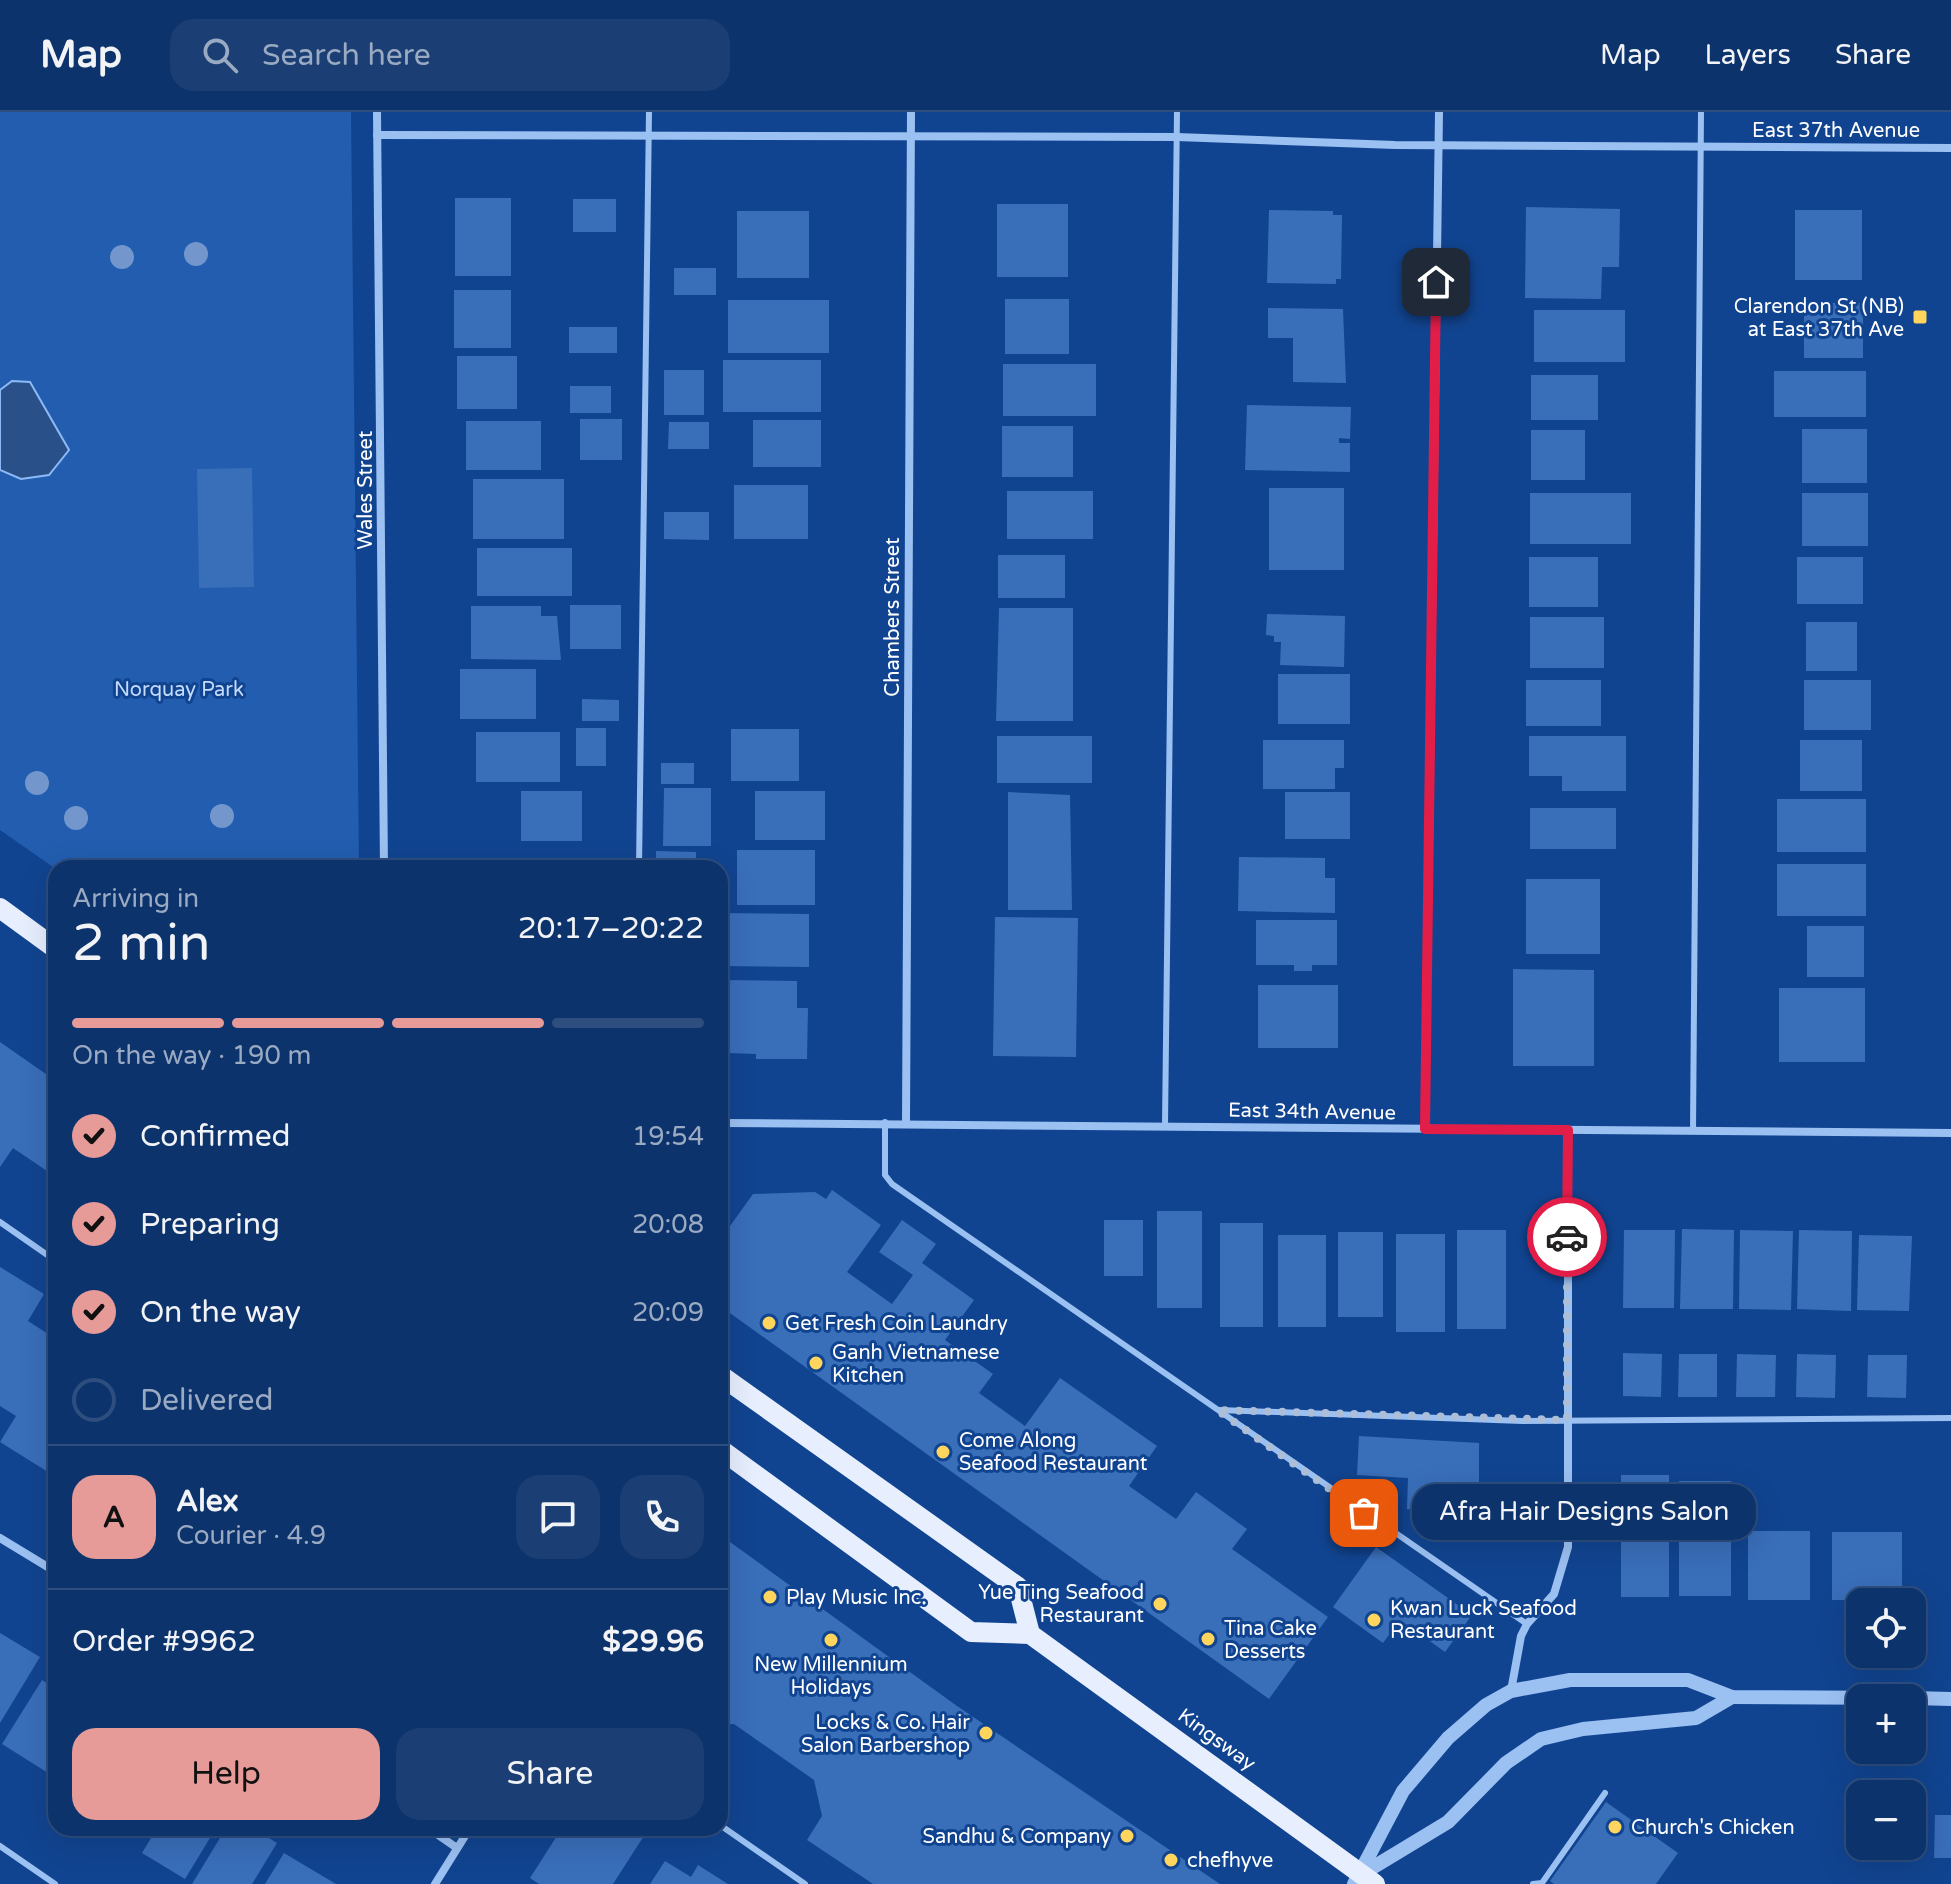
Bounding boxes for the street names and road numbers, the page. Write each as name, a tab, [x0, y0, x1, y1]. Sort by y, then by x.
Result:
street label: East 37th Avenue	[1752, 119, 1920, 143]
street label: Wales Street	[354, 430, 378, 549]
street label: Chambers Street	[881, 537, 905, 697]
street label: East 34th Avenue	[1228, 1099, 1396, 1125]
street label: Kingsway	[1173, 1704, 1260, 1776]

